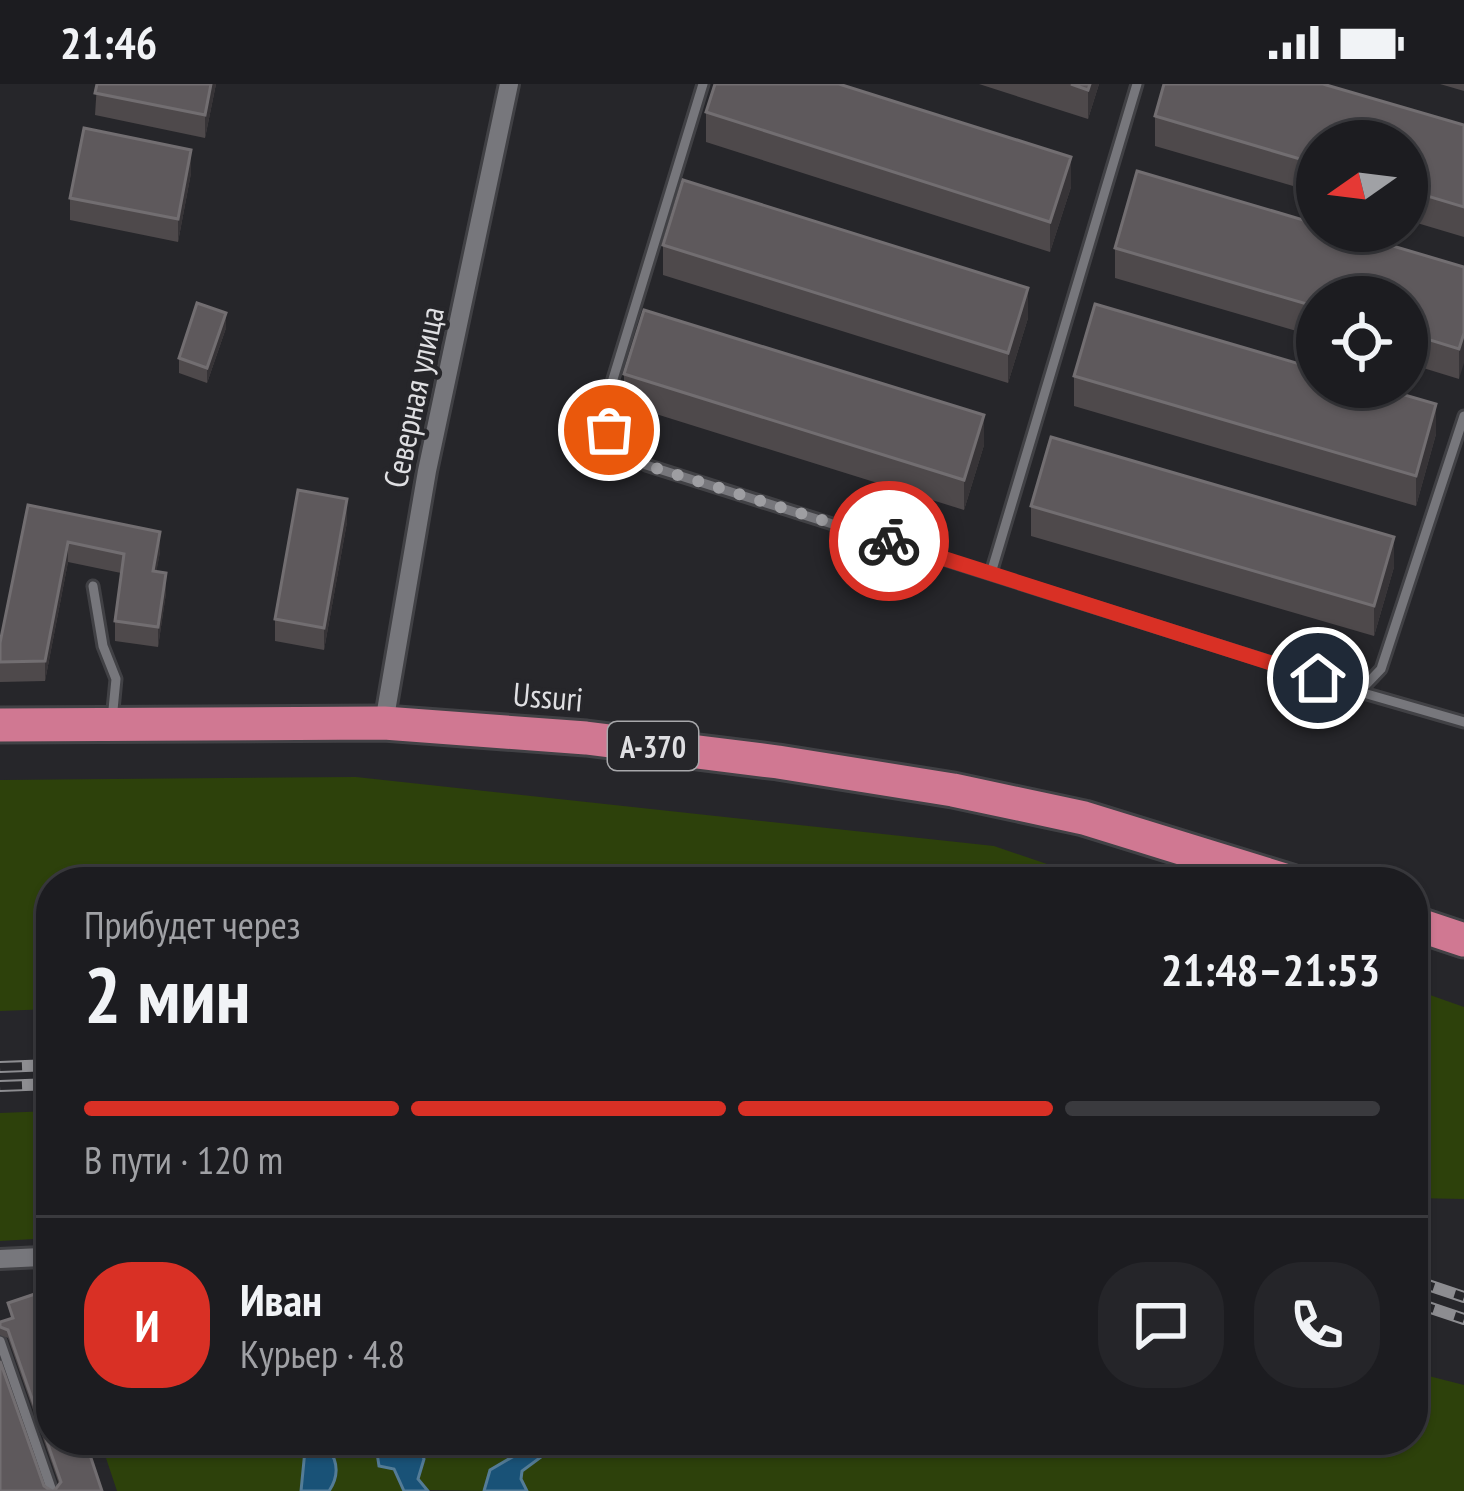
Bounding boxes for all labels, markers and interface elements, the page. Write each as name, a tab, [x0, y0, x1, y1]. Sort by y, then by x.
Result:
text: 21:46	[60, 13, 157, 71]
north arrow	[1296, 120, 1428, 252]
map controls	[1296, 120, 1428, 408]
button: locate	[1296, 276, 1428, 408]
street label: Северная улица	[373, 303, 453, 491]
pin	[558, 379, 660, 481]
icon: bag	[576, 397, 642, 463]
courier	[829, 481, 949, 601]
icon: bike	[856, 508, 922, 574]
pin	[1267, 627, 1369, 729]
icon: home	[1285, 645, 1351, 711]
street label: Ussuri	[511, 672, 585, 720]
road number: А-370	[608, 722, 698, 770]
text: Прибудет через	[84, 899, 301, 950]
text: 21:48–21:53	[1161, 940, 1380, 998]
text: 2 мин	[84, 944, 250, 1045]
text: В пути · 120 m	[84, 1134, 283, 1185]
button: chat	[1098, 1262, 1224, 1388]
button: phone	[1254, 1262, 1380, 1388]
text: Иван	[240, 1270, 322, 1328]
text: И	[135, 1296, 159, 1354]
text: Курьер · 4.8	[240, 1328, 405, 1379]

